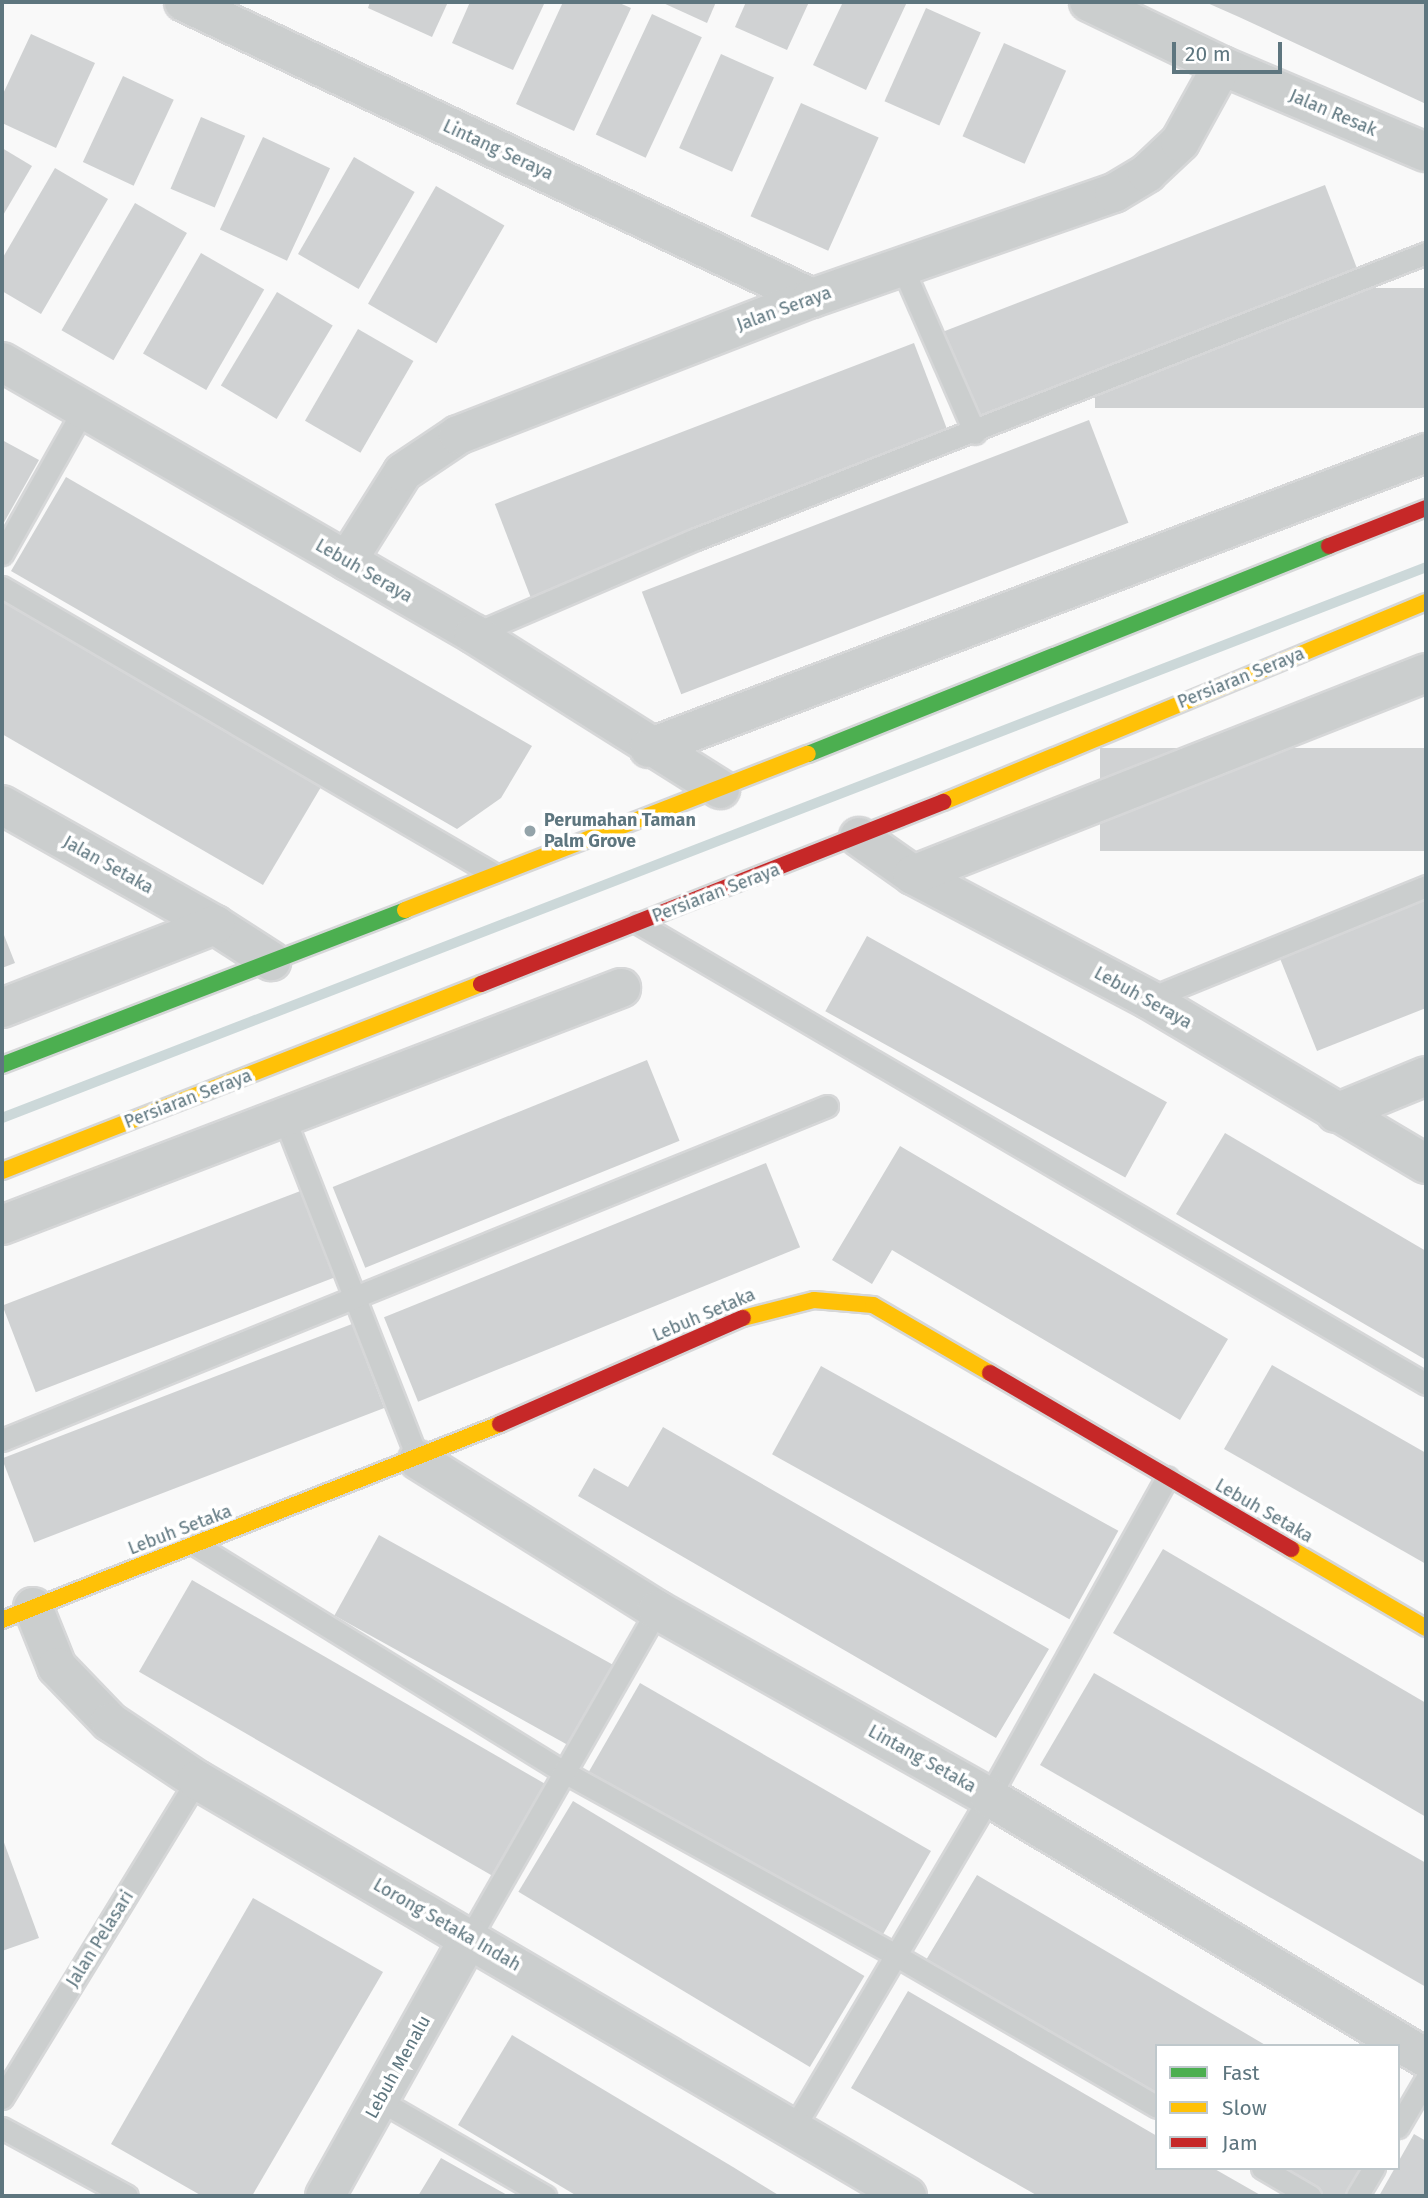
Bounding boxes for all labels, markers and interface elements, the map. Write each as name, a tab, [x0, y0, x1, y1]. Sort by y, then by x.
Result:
scale bar	[1176, 28, 1286, 72]
text: 20 m	[1185, 41, 1231, 67]
street label: Jalan Resak	[1286, 85, 1380, 141]
street label: Lintang Seraya	[439, 115, 557, 185]
street label: Jalan Seraya	[734, 282, 834, 336]
street label: Lebuh Seraya	[312, 534, 416, 608]
street label: Persiaran Seraya	[1174, 643, 1308, 713]
place label: Perumahan Taman Palm Grove	[544, 810, 696, 852]
marker: Perumahan Taman Palm Grove	[522, 823, 538, 839]
street label: Jalan Setaka	[59, 831, 157, 899]
street label: Persiaran Seraya	[649, 859, 783, 927]
street label: Lebuh Seraya	[1090, 962, 1196, 1034]
street label: Persiaran Seraya	[121, 1065, 255, 1133]
street label: Lebuh Setaka	[649, 1284, 759, 1346]
street label: Lebuh Setaka	[1211, 1474, 1317, 1548]
street label: Lebuh Setaka	[125, 1500, 235, 1560]
street label: Lintang Setaka	[864, 1720, 980, 1798]
street label: Lorong Setaka Indah	[369, 1874, 525, 1976]
street label: Jalan Pelasari	[62, 1887, 138, 1991]
street label: Lebuh Menalu	[361, 2012, 435, 2122]
legend	[1155, 2044, 1400, 2170]
text: Fast	[1222, 2060, 1260, 2086]
text: Slow	[1222, 2095, 1267, 2121]
text: Jam	[1222, 2130, 1258, 2156]

